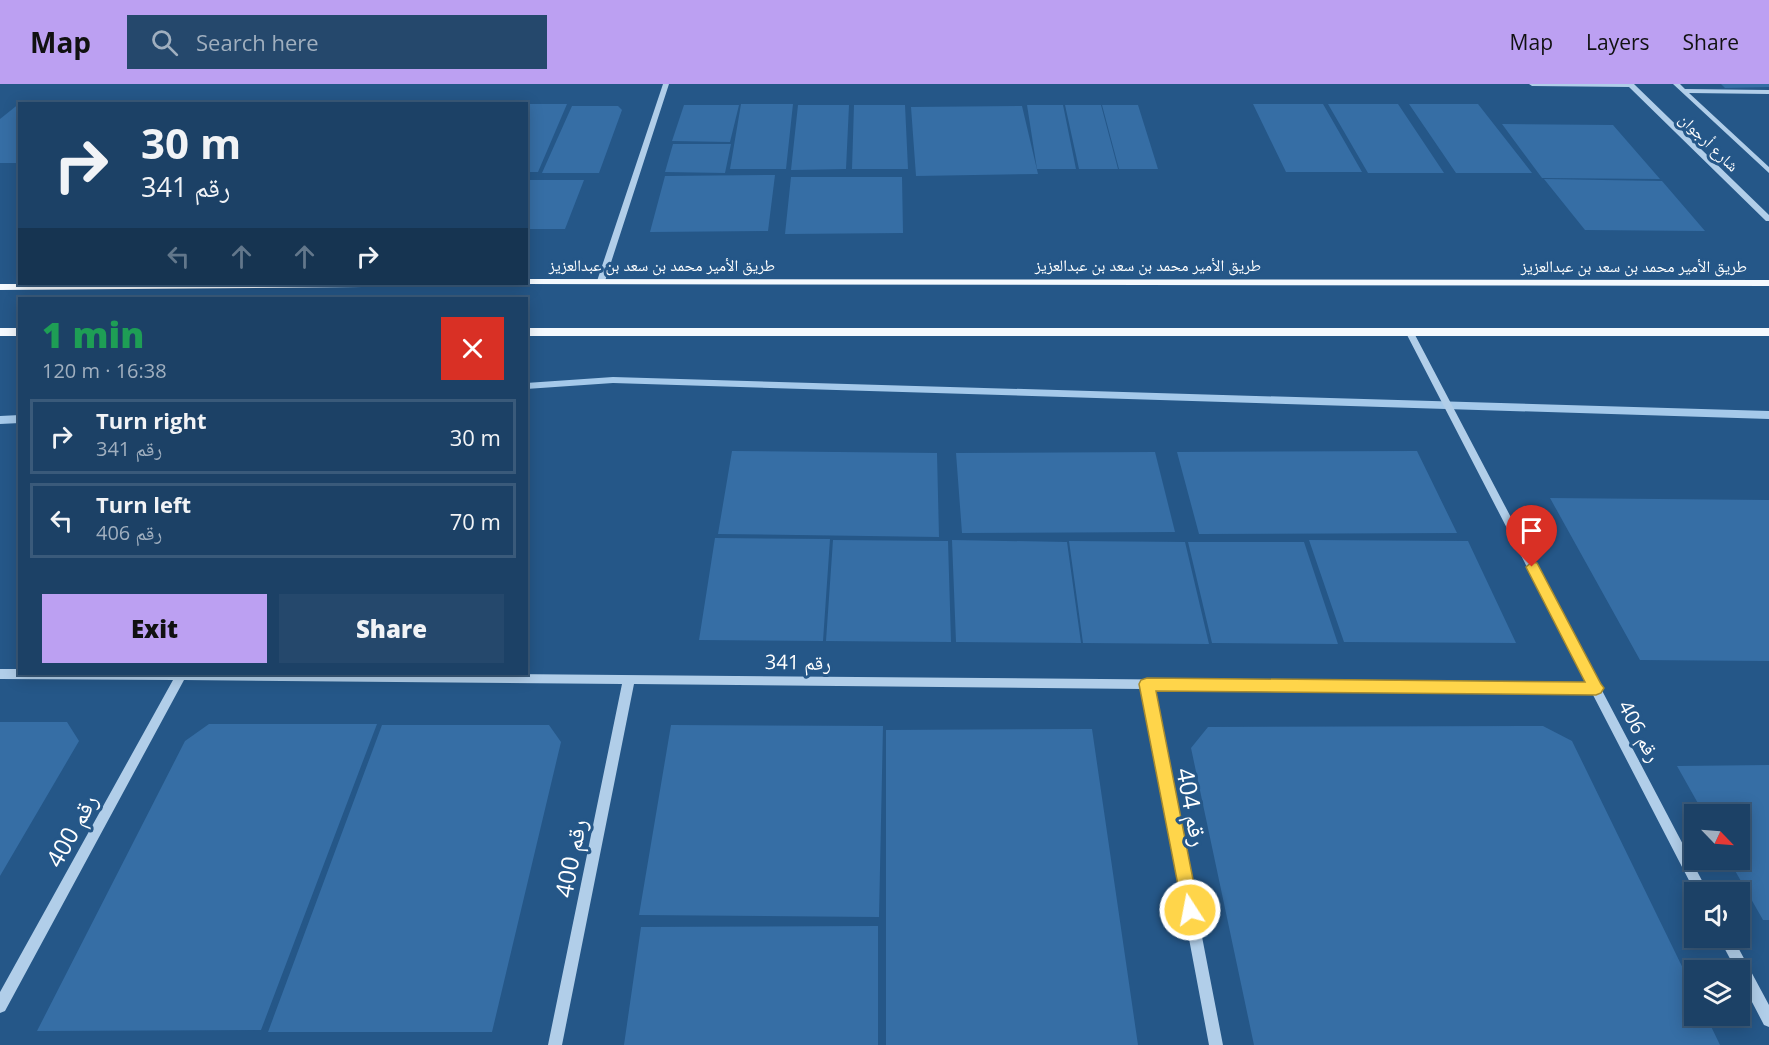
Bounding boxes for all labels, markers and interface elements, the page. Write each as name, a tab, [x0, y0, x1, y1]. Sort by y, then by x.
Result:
search box	[127, 15, 547, 69]
text: Map	[30, 23, 91, 61]
icon: search	[148, 26, 181, 59]
text: Search here	[196, 27, 319, 57]
text: Map	[1510, 28, 1553, 56]
text: Layers	[1586, 28, 1650, 56]
text: Share	[1683, 28, 1739, 56]
street label: شارع أرجوان	[1674, 108, 1744, 176]
text: 30 m	[141, 114, 241, 171]
icon: right	[42, 126, 120, 204]
text: رقم 341	[141, 168, 230, 205]
icon: left	[162, 240, 195, 273]
icon: ahead	[225, 240, 258, 273]
icon: ahead	[288, 240, 321, 273]
icon: right	[351, 240, 384, 273]
street label: طريق الأمير محمد بن سعد بن عبدالعزيز	[548, 254, 775, 276]
street label: طريق الأمير محمد بن سعد بن عبدالعزيز	[1034, 254, 1261, 276]
street label: طريق الأمير محمد بن سعد بن عبدالعزيز	[1520, 255, 1747, 277]
text: 1 min	[42, 310, 144, 359]
button: close	[441, 317, 504, 380]
text: 120 m · 16:38	[42, 357, 167, 384]
text: Turn right	[96, 405, 207, 435]
icon: right	[45, 420, 78, 453]
text: 30 m	[450, 422, 501, 452]
text: رقم 341	[96, 435, 162, 462]
text: Turn left	[96, 489, 191, 519]
icon: left	[45, 504, 78, 537]
pin	[1506, 505, 1557, 567]
text: 70 m	[450, 506, 501, 536]
icon: arrive	[1515, 514, 1548, 547]
text: رقم 406	[96, 519, 162, 546]
button: Exit	[42, 594, 267, 663]
button: Share	[279, 594, 504, 663]
street label: رقم 341	[765, 648, 831, 677]
street label: رقم 406	[1612, 695, 1667, 767]
street label: رقم 404	[1168, 765, 1217, 849]
street label: رقم 400	[37, 787, 106, 873]
north arrow	[1684, 804, 1750, 870]
map controls	[1684, 804, 1750, 1026]
street label: رقم 400	[546, 816, 595, 900]
position arrow	[1158, 878, 1222, 942]
button: sound	[1684, 882, 1750, 948]
button: layers	[1684, 960, 1750, 1026]

